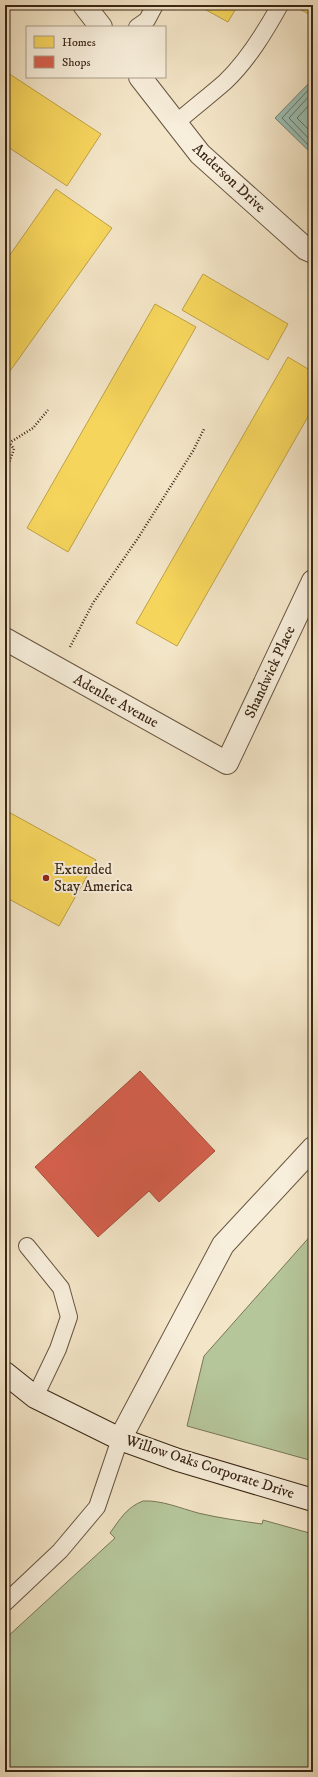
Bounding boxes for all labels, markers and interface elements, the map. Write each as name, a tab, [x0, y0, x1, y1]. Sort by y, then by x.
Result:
legend	[26, 26, 166, 78]
text: Homes	[62, 35, 96, 50]
text: Shops	[62, 55, 90, 70]
street label: Anderson Drive	[188, 139, 270, 217]
street label: Shandwick Place	[240, 623, 300, 721]
street label: Adenlee Avenue	[70, 670, 162, 732]
place label: Extended Stay America	[54, 860, 133, 896]
marker: Extended Stay America	[41, 873, 51, 883]
street label: Willow Oaks Corporate Drive	[122, 1430, 297, 1503]

